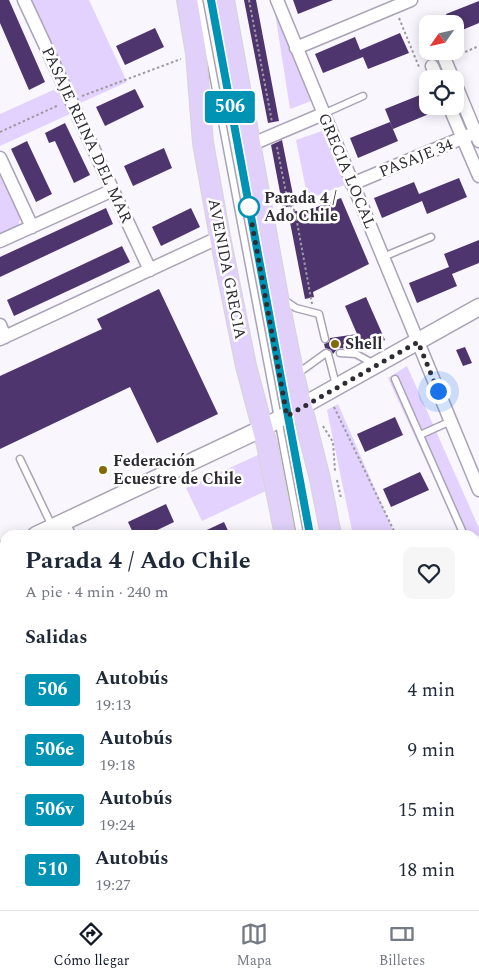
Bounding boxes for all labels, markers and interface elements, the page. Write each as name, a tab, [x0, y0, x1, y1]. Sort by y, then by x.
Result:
north arrow	[419, 15, 464, 60]
map controls	[419, 15, 464, 115]
street label: PASAJE REINA DEL MAR	[36, 43, 139, 228]
button: locate	[419, 70, 464, 115]
line badge: 506	[201, 91, 259, 123]
text: 506	[215, 93, 245, 120]
street label: GRECIA LOCAL	[312, 109, 382, 233]
street label: PASAJE 34	[375, 132, 457, 184]
place label: Parada 4 / Ado Chile	[264, 186, 338, 228]
marker: Parada 4 / Ado Chile	[238, 196, 260, 218]
street label: AVENIDA GRECIA	[202, 197, 252, 341]
place label: Shell	[345, 332, 382, 356]
marker: Shell	[329, 338, 341, 350]
your location	[426, 379, 451, 404]
place label: Federación Ecuestre de Chile	[113, 449, 242, 491]
marker: Federación Ecuestre de Chile	[97, 464, 109, 476]
text: Parada 4 / Ado Chile	[25, 543, 251, 579]
button: heart	[403, 547, 455, 599]
text: A pie · 4 min · 240 m	[25, 580, 169, 604]
text: Salidas	[25, 623, 87, 652]
text: Autobús	[95, 664, 169, 693]
text: 506	[37, 676, 68, 703]
text: 4 min	[407, 676, 455, 705]
text: 19:13	[95, 693, 131, 717]
text: Autobús	[99, 724, 173, 753]
text: 506e	[35, 736, 74, 763]
text: 9 min	[407, 736, 455, 765]
text: 19:18	[99, 753, 135, 777]
text: Autobús	[99, 784, 172, 813]
text: 506v	[35, 796, 74, 823]
text: 15 min	[398, 796, 455, 825]
text: 19:24	[99, 813, 135, 837]
text: Autobús	[95, 844, 169, 873]
text: 510	[37, 856, 68, 883]
text: 18 min	[398, 856, 455, 885]
text: 19:27	[95, 873, 131, 897]
tab: Cómo llegar	[54, 920, 129, 971]
tab: Mapa	[237, 920, 272, 971]
tab: Billetes	[379, 920, 425, 971]

